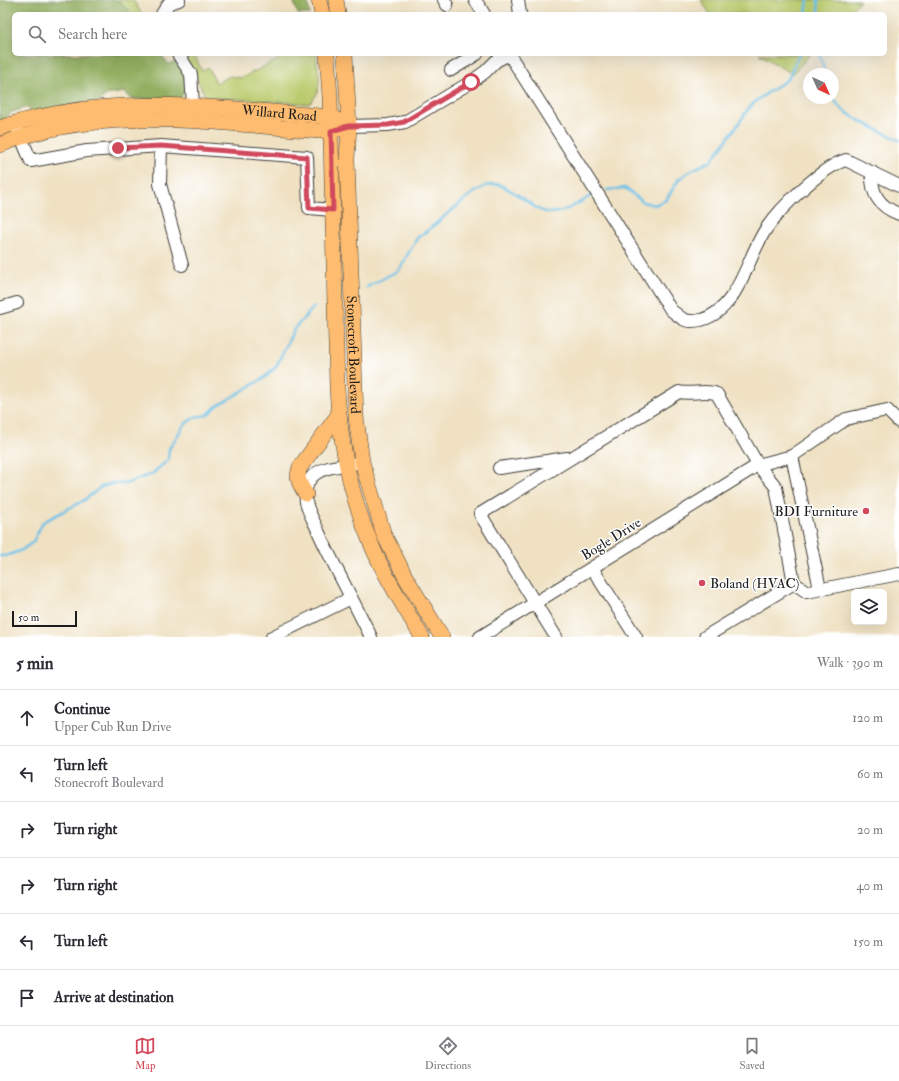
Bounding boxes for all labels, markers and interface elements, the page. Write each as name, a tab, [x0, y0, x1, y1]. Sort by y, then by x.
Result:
search box	[12, 12, 887, 56]
icon: search	[26, 23, 48, 45]
text: Search here	[58, 25, 127, 44]
north arrow	[803, 68, 839, 104]
route start	[462, 73, 480, 91]
street label: Willard Road	[240, 101, 318, 124]
route end	[109, 139, 127, 157]
street label: Stonecroft Boulevard	[343, 295, 364, 414]
place label: BDI Furniture	[774, 503, 858, 520]
marker: BDI Furniture	[861, 506, 871, 516]
street label: Bogle Drive	[578, 514, 644, 564]
place label: Boland (HVAC)	[710, 575, 799, 592]
marker: Boland (HVAC)	[697, 578, 707, 588]
map controls	[851, 589, 887, 625]
button: layers	[851, 589, 887, 625]
scale bar	[12, 609, 77, 628]
text: 50 m	[18, 611, 39, 624]
text: 5 min	[16, 653, 54, 674]
text: Walk · 390 m	[817, 655, 883, 671]
text: Continue	[54, 700, 110, 719]
icon: ahead	[16, 707, 38, 729]
text: 120 m	[852, 710, 883, 726]
text: Upper Cub Run Drive	[54, 719, 171, 735]
text: Turn left	[54, 756, 108, 775]
icon: left	[16, 763, 38, 785]
text: 60 m	[857, 766, 883, 782]
text: Stonecroft Boulevard	[54, 775, 164, 791]
icon: right	[16, 819, 38, 841]
text: Turn right	[54, 820, 117, 839]
text: 20 m	[857, 822, 883, 838]
icon: right	[16, 875, 38, 897]
text: Turn right	[54, 876, 117, 895]
text: 40 m	[857, 878, 883, 894]
icon: left	[16, 931, 38, 953]
text: Turn left	[54, 932, 108, 951]
text: 150 m	[853, 934, 883, 950]
icon: arrive	[16, 987, 38, 1009]
text: Arrive at destination	[54, 988, 174, 1007]
tab: Map	[134, 1035, 156, 1072]
tab: Directions	[425, 1035, 471, 1072]
tab: Saved	[740, 1035, 765, 1072]

